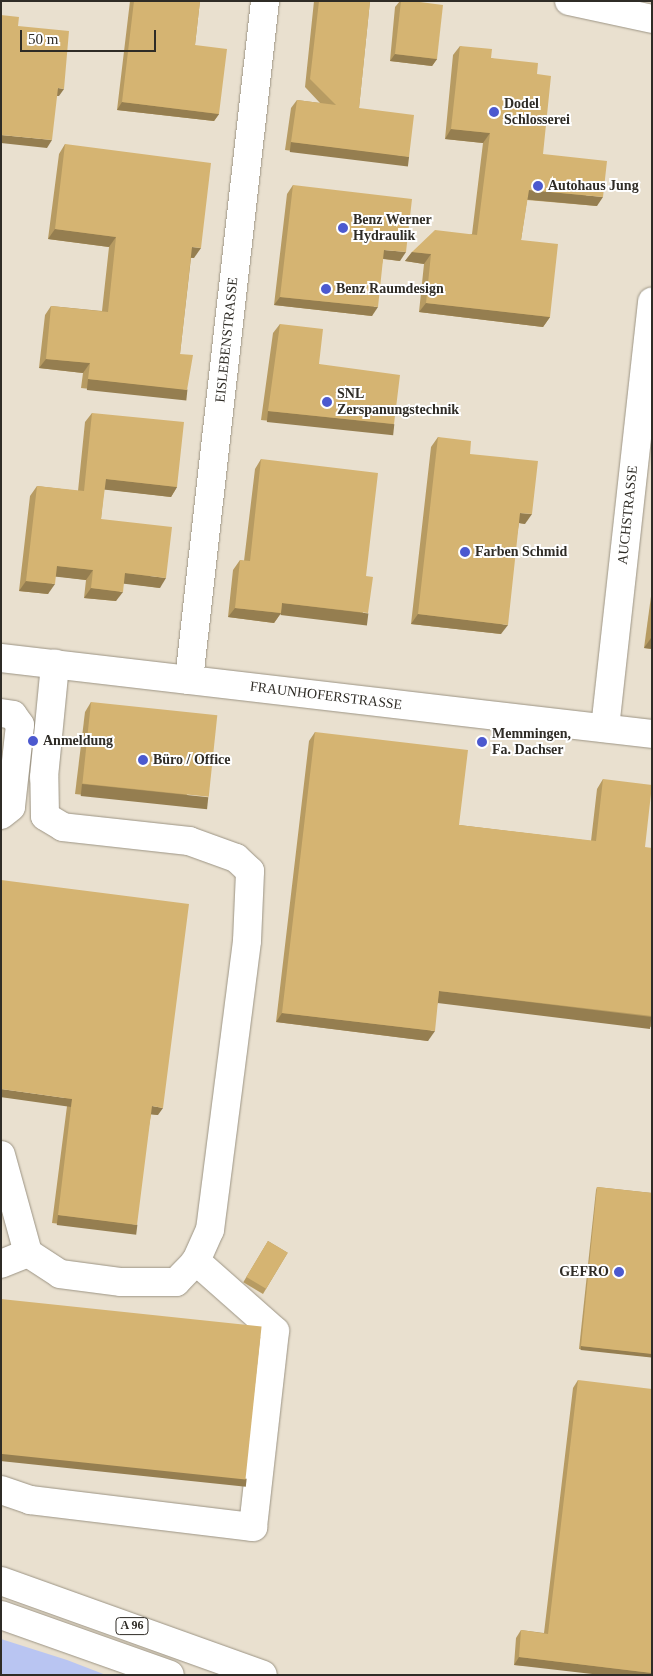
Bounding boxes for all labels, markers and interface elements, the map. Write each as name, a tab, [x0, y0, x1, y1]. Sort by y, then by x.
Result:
scale bar	[22, 20, 159, 52]
text: 50 m	[28, 31, 58, 47]
place label: Dodel Schlosserei	[504, 96, 570, 128]
marker: Dodel Schlosserei	[488, 106, 500, 118]
place label: Autohaus Jung	[548, 178, 639, 194]
marker: Autohaus Jung	[532, 180, 544, 192]
place label: Benz Werner Hydraulik	[353, 212, 432, 244]
marker: Benz Werner Hydraulik	[337, 222, 349, 234]
street label: EISLEBENSTRASSE	[212, 276, 242, 404]
place label: Benz Raumdesign	[336, 281, 444, 297]
marker: Benz Raumdesign	[320, 283, 332, 295]
place label: SNL Zerspanungstechnik	[337, 386, 459, 418]
marker: SNL Zerspanungstechnik	[321, 396, 333, 408]
street label: AUCHSTRASSE	[614, 465, 642, 565]
place label: Farben Schmid	[475, 544, 567, 560]
marker: Farben Schmid	[459, 546, 471, 558]
street label: FRAUNHOFERSTRASSE	[249, 678, 403, 714]
place label: Memmingen, Fa. Dachser	[492, 726, 571, 759]
place label: Anmeldung	[43, 733, 113, 749]
marker: Anmeldung	[27, 735, 39, 747]
marker: Memmingen, Fa. Dachser	[476, 736, 488, 748]
place label: Büro / Office	[153, 752, 231, 768]
marker: Büro / Office	[137, 754, 149, 766]
place label: GEFRO	[559, 1264, 609, 1280]
marker: GEFRO	[613, 1266, 625, 1278]
road number: A 96	[114, 1616, 150, 1635]

